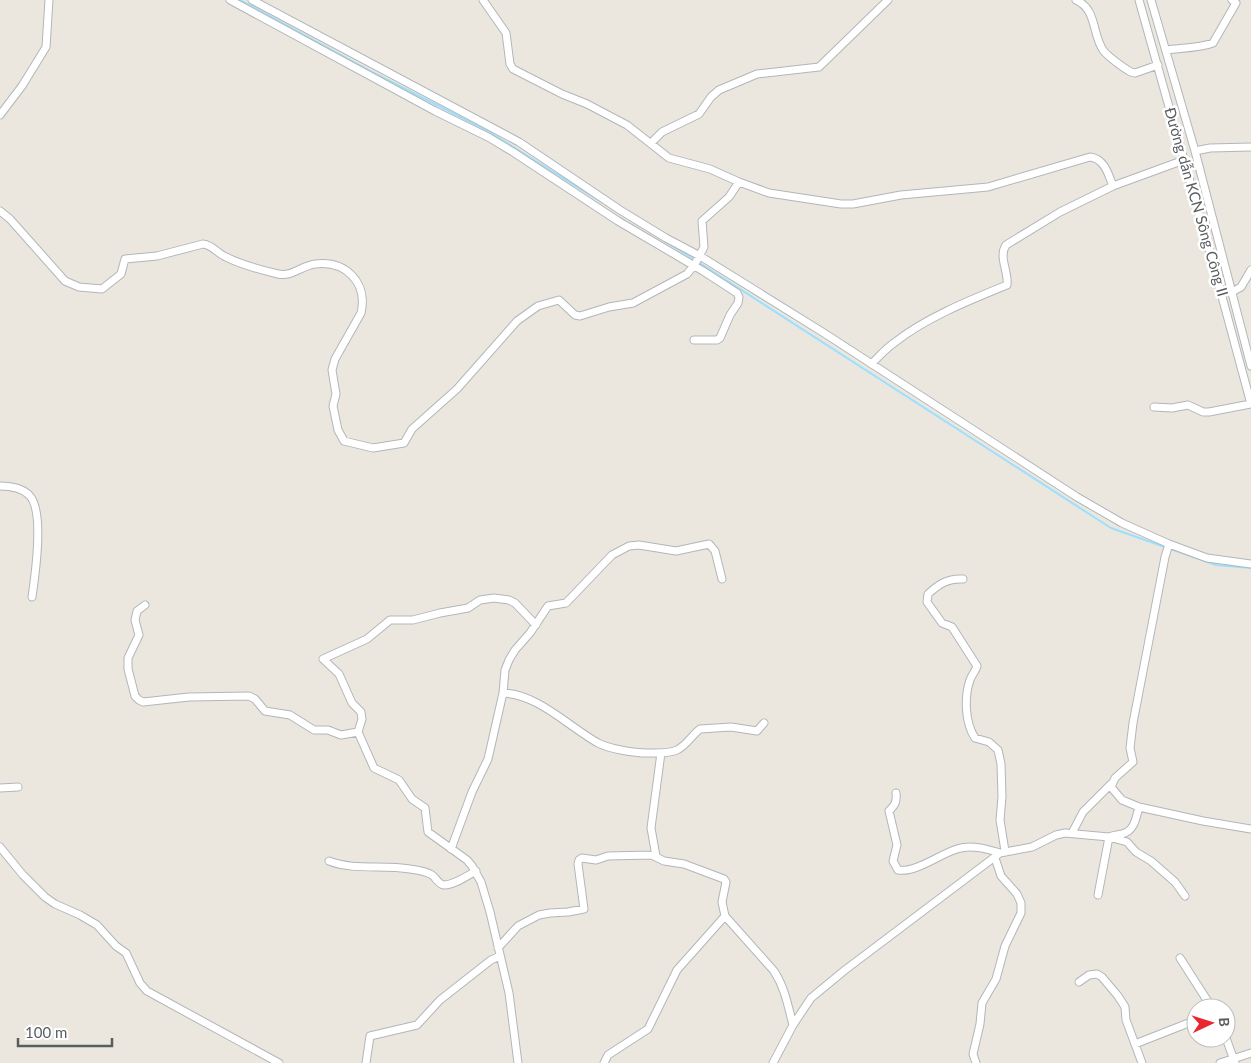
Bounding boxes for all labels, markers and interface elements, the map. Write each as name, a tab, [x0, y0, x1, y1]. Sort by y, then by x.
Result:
street label: Đường dẫn KCN Sông Công II	[1161, 105, 1233, 298]
north arrow	[1186, 998, 1236, 1048]
scale bar	[18, 1016, 111, 1048]
text: B	[1216, 1017, 1233, 1027]
text: 100 m	[25, 1023, 67, 1041]

